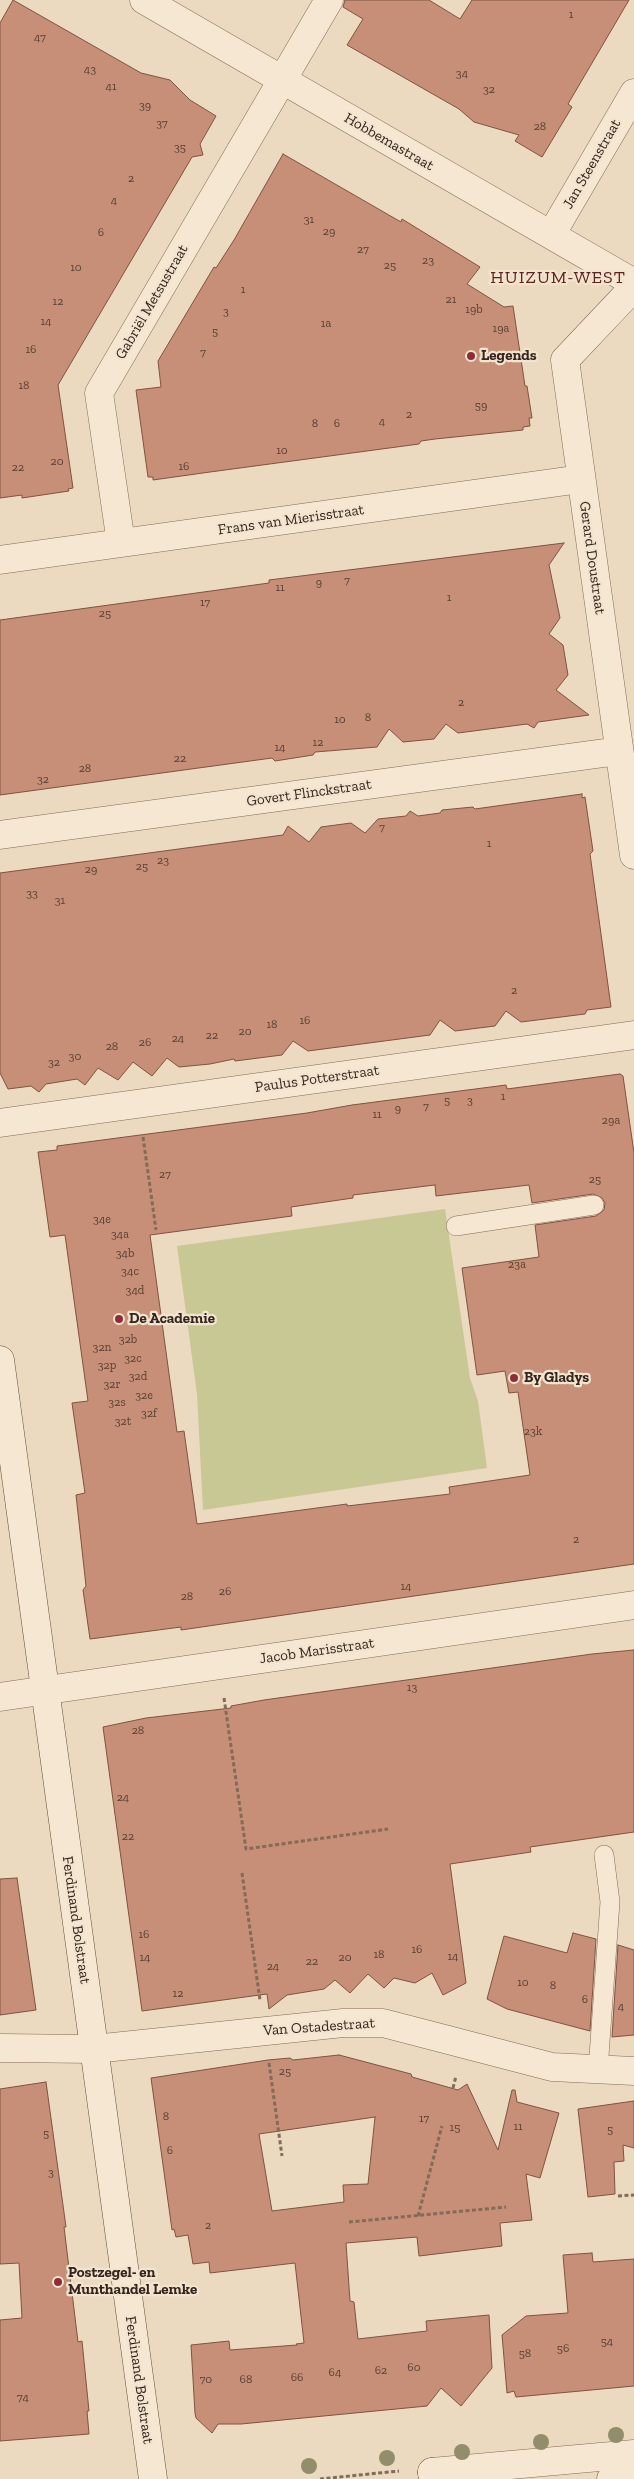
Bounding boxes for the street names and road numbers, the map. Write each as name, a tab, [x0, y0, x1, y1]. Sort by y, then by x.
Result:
street label: Hobbemastraat	[341, 109, 437, 175]
street label: Jan Steenstraat	[559, 116, 625, 212]
street label: Gabriël Metsustraat	[112, 241, 192, 363]
street label: Gerard Doustraat	[575, 500, 609, 616]
street label: Frans van Mierisstraat	[217, 501, 365, 539]
street label: Govert Flinckstraat	[245, 775, 373, 811]
street label: Paulus Potterstraat	[254, 1061, 380, 1097]
street label: Jacob Marisstraat	[259, 1634, 375, 1668]
street label: Ferdinand Bolstraat	[58, 1855, 94, 1985]
street label: Van Ostadestraat	[262, 2014, 376, 2040]
street label: Ferdinand Bolstraat	[121, 2315, 157, 2445]

